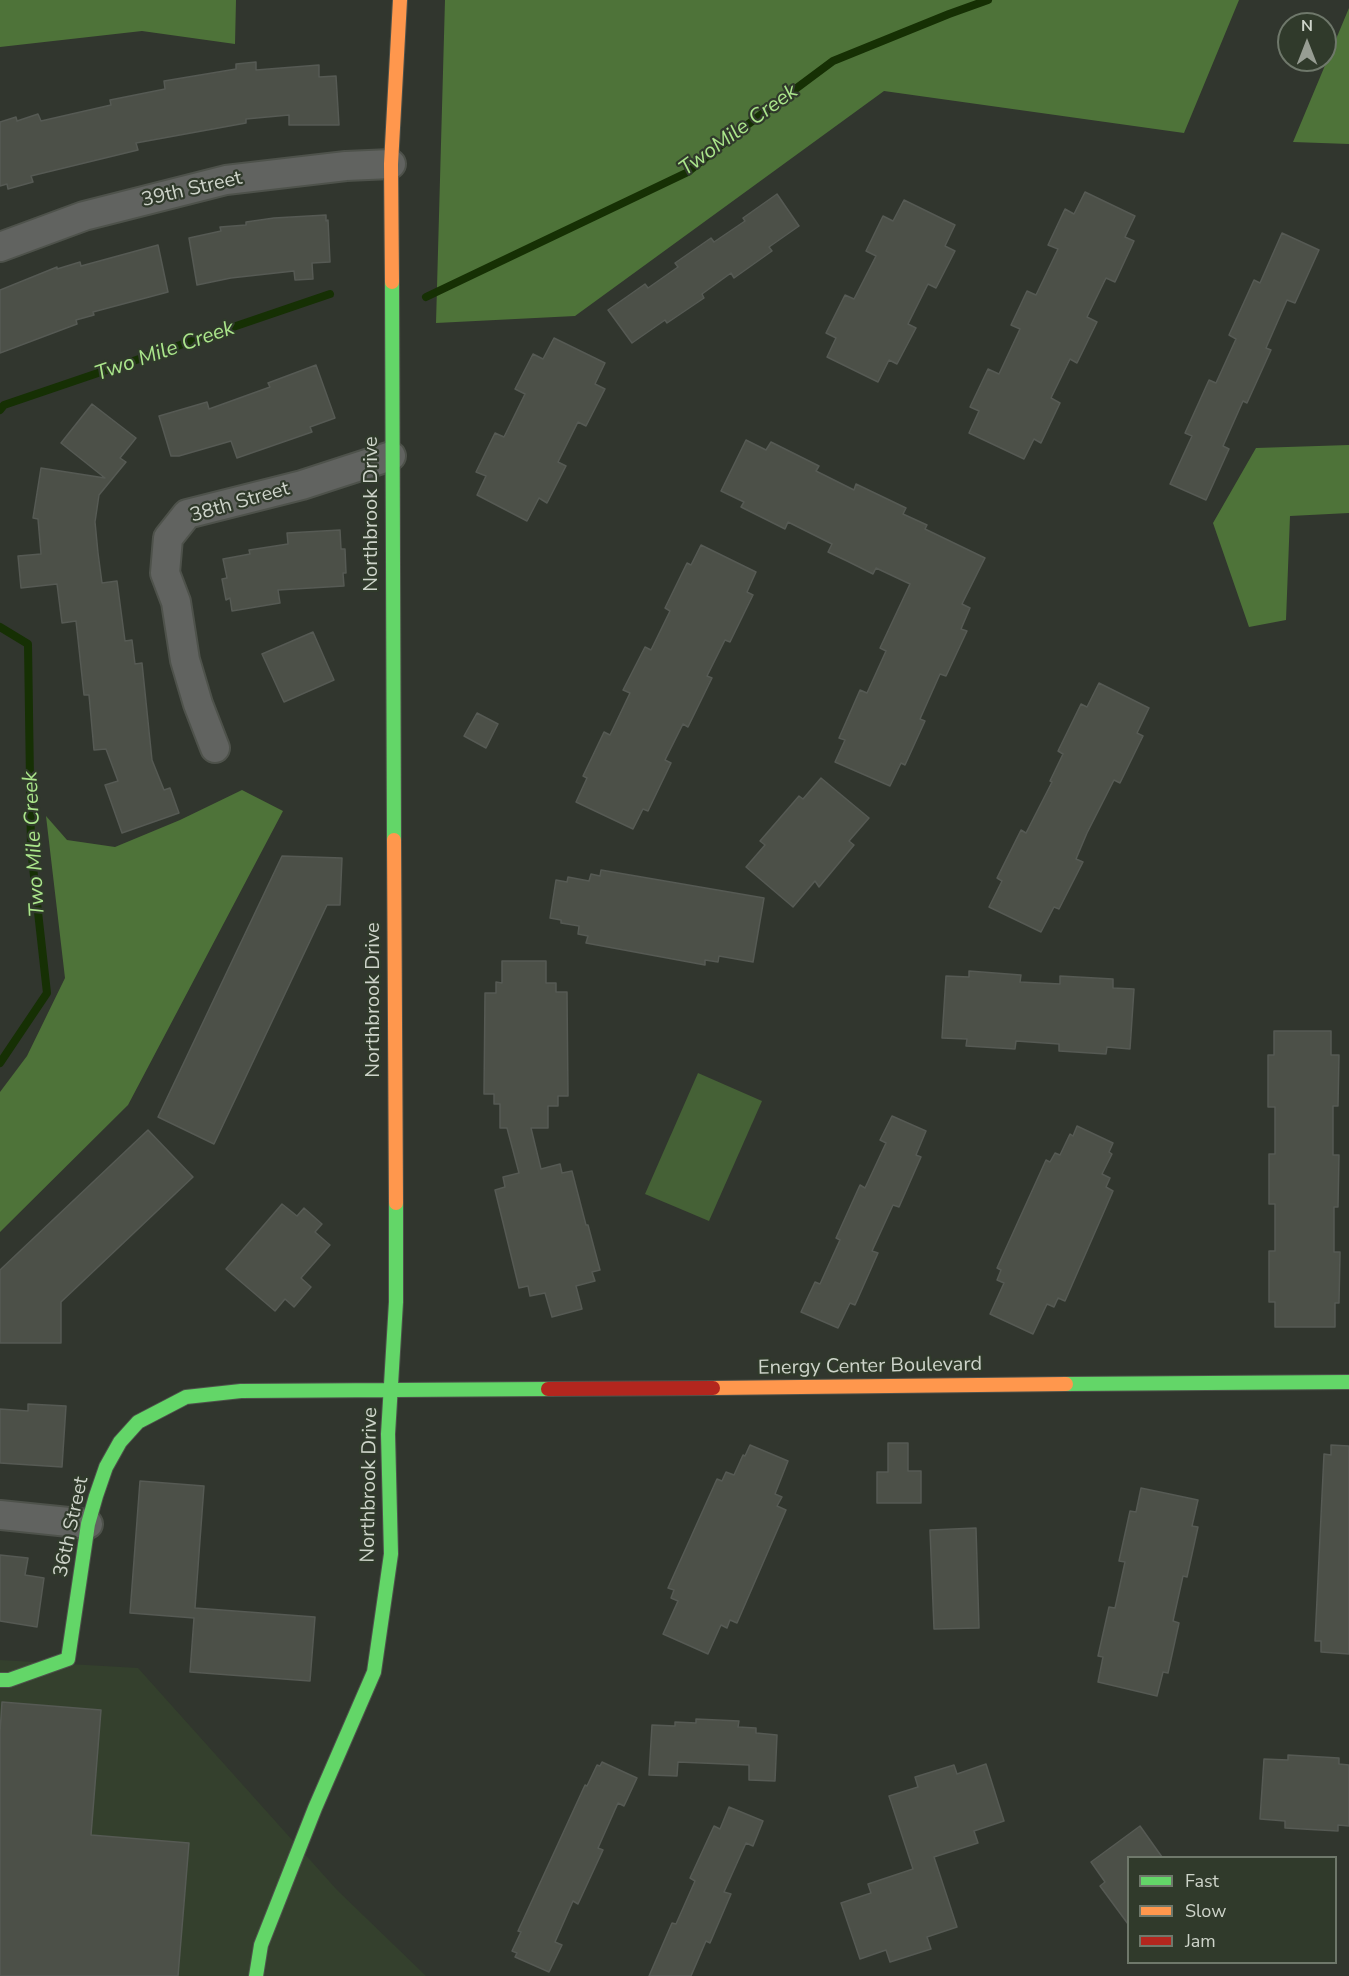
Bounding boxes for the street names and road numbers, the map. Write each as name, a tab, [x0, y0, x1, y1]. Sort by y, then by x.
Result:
street label: 39th Street	[140, 167, 244, 213]
street label: Northbrook Drive	[360, 436, 384, 592]
street label: 38th Street	[188, 477, 292, 529]
street label: Northbrook Drive	[362, 922, 386, 1078]
street label: Energy Center Boulevard	[758, 1353, 982, 1381]
street label: Northbrook Drive	[357, 1407, 383, 1563]
street label: 36th Street	[50, 1475, 94, 1579]

